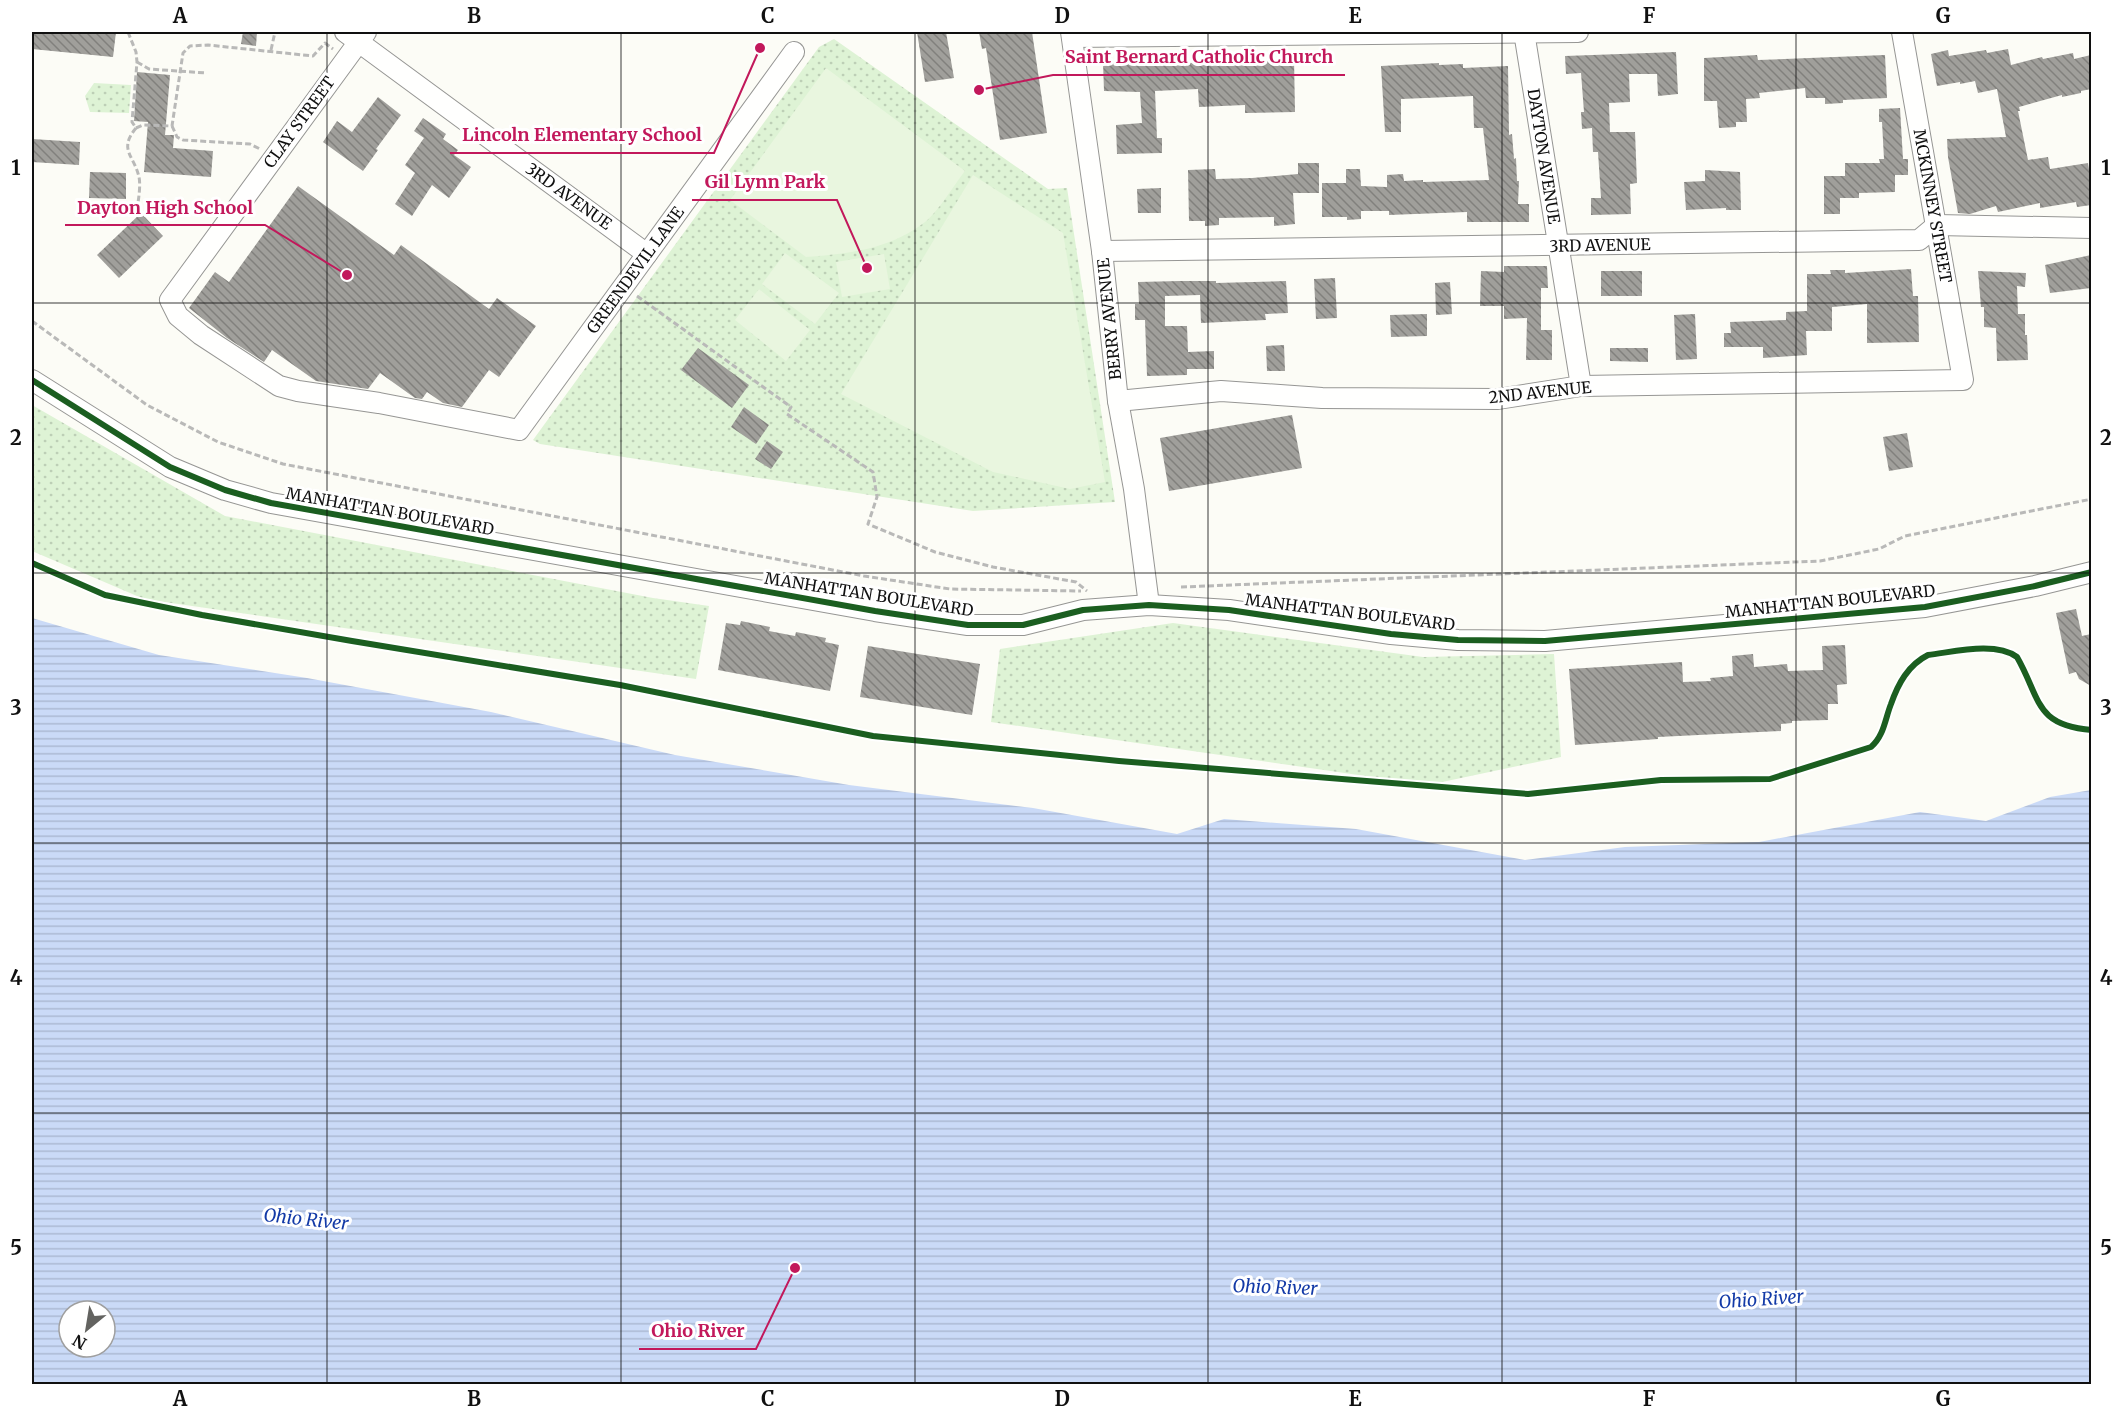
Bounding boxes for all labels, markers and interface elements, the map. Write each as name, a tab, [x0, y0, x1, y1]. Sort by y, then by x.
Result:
text: A	[172, 3, 188, 28]
text: B	[467, 3, 481, 28]
text: C	[761, 3, 775, 28]
text: D	[1054, 3, 1070, 28]
text: E	[1348, 3, 1362, 28]
text: F	[1643, 3, 1656, 28]
text: G	[1936, 3, 1951, 28]
callout: Saint Bernard Catholic Church	[1053, 39, 1345, 75]
text: Saint Bernard Catholic Church	[1065, 45, 1333, 68]
street label: CLAY STREET	[259, 72, 339, 172]
street label: DAYTON AVENUE	[1523, 87, 1565, 226]
callout: Lincoln Elementary School	[450, 117, 714, 153]
text: Lincoln Elementary School	[462, 123, 702, 146]
street label: MCKINNEY STREET	[1910, 128, 1956, 284]
text: 1	[11, 155, 21, 180]
text: 1	[2101, 155, 2111, 180]
street label: 3RD AVENUE	[522, 158, 616, 234]
callout: Gil Lynn Park	[692, 164, 837, 200]
text: Gil Lynn Park	[705, 170, 826, 193]
callout: Dayton High School	[65, 189, 265, 225]
text: Dayton High School	[77, 196, 253, 219]
street label: GREENDEVIL LANE	[582, 202, 688, 337]
street label: 3RD AVENUE	[1549, 234, 1652, 256]
street label: BERRY AVENUE	[1093, 256, 1125, 381]
street label: 2ND AVENUE	[1488, 377, 1593, 407]
text: 2	[10, 425, 22, 450]
text: 2	[2100, 425, 2112, 450]
street label: MANHATTAN BOULEVARD	[284, 483, 496, 539]
street label: MANHATTAN BOULEVARD	[763, 568, 975, 620]
street label: MANHATTAN BOULEVARD	[1724, 580, 1936, 622]
street label: MANHATTAN BOULEVARD	[1244, 589, 1456, 635]
text: 3	[10, 695, 22, 720]
text: 3	[2100, 695, 2112, 720]
text: 4	[10, 965, 23, 990]
text: 4	[2100, 965, 2113, 990]
water label: Ohio River	[262, 1203, 350, 1235]
text: 5	[10, 1235, 22, 1260]
text: 5	[2100, 1235, 2112, 1260]
water label: Ohio River	[1232, 1274, 1319, 1300]
water label: Ohio River	[1718, 1285, 1805, 1313]
north arrow	[57, 1299, 117, 1359]
callout: Ohio River	[639, 1313, 756, 1349]
text: Ohio River	[651, 1319, 745, 1342]
text: N	[69, 1330, 90, 1354]
text: A	[172, 1386, 188, 1411]
text: B	[467, 1386, 481, 1411]
text: C	[761, 1386, 775, 1411]
text: D	[1054, 1386, 1070, 1411]
text: E	[1348, 1386, 1362, 1411]
text: F	[1643, 1386, 1656, 1411]
text: G	[1936, 1386, 1951, 1411]

